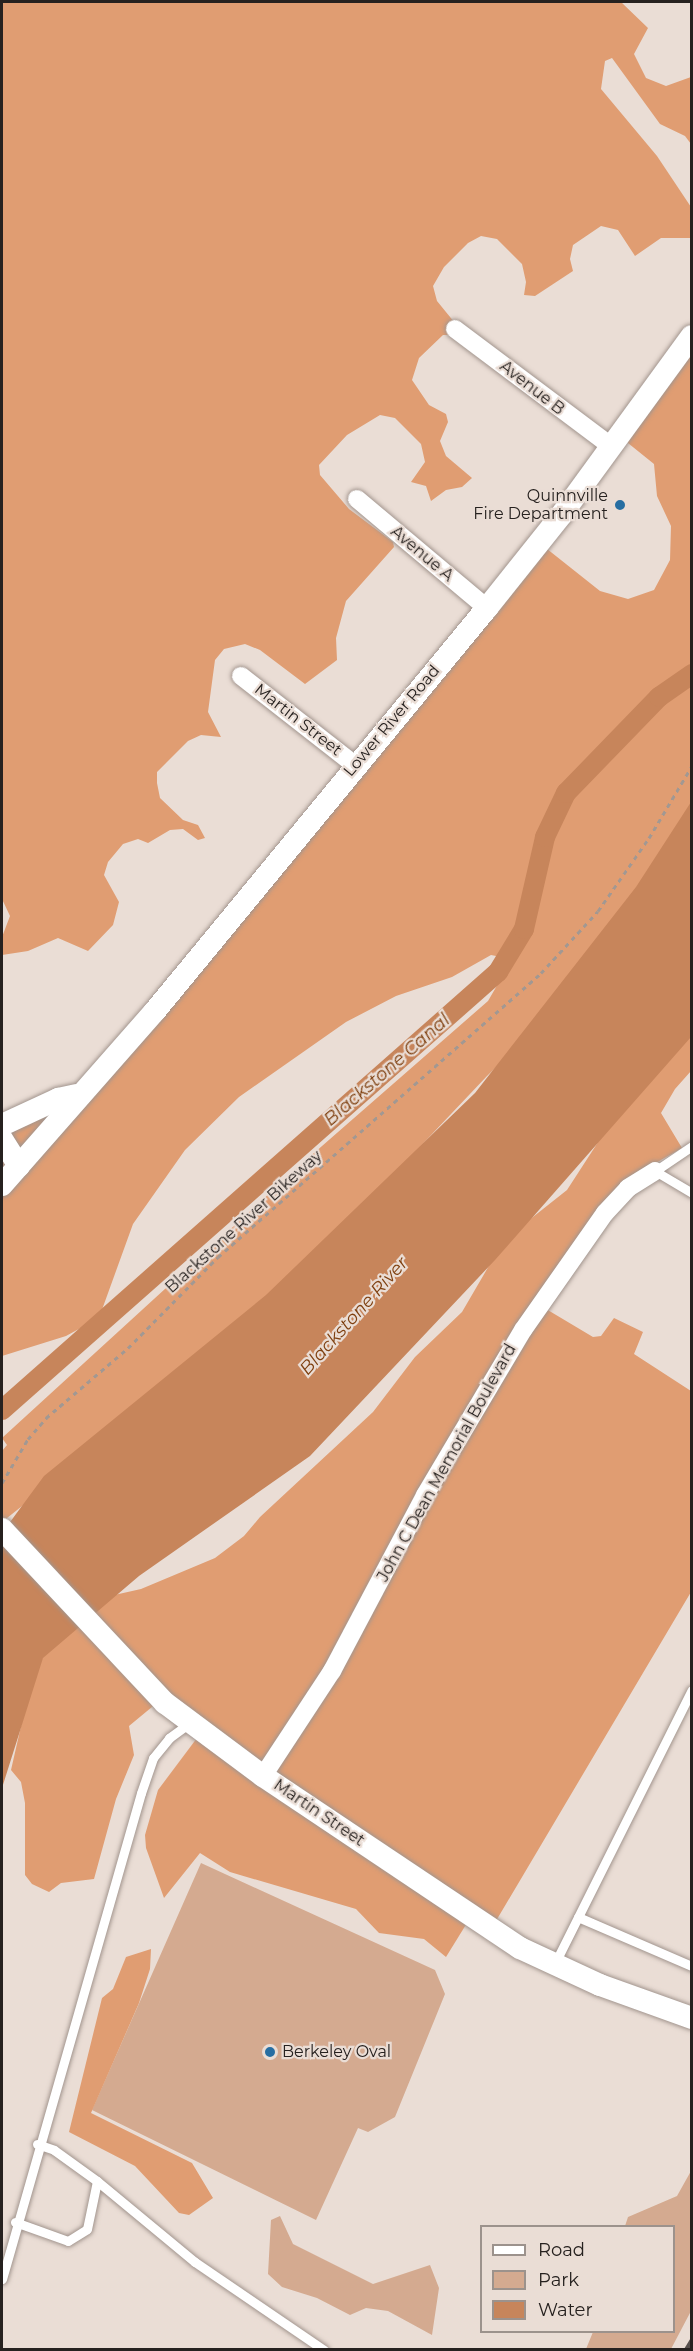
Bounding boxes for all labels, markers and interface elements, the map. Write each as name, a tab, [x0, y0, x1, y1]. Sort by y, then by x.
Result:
street label: Avenue B	[496, 357, 568, 419]
place label: Quinnville Fire Department	[473, 486, 608, 524]
marker: Quinnville Fire Department	[613, 498, 627, 512]
street label: Avenue A	[387, 522, 457, 586]
street label: Lower River Road	[340, 661, 444, 781]
street label: Martin Street	[250, 680, 346, 760]
water label: Blackstone Canal	[320, 1009, 454, 1131]
street label: Blackstone River Bikeway	[162, 1147, 326, 1297]
water label: Blackstone River	[295, 1253, 413, 1379]
street label: John C Dean Memorial Boulevard	[374, 1341, 520, 1585]
street label: Martin Street	[270, 1776, 368, 1850]
place label: Berkeley Oval	[282, 2042, 391, 2062]
marker: Berkeley Oval	[263, 2045, 277, 2059]
legend	[480, 2225, 675, 2333]
text: Road	[538, 2239, 585, 2261]
text: Park	[538, 2269, 579, 2291]
text: Water	[538, 2299, 593, 2321]

